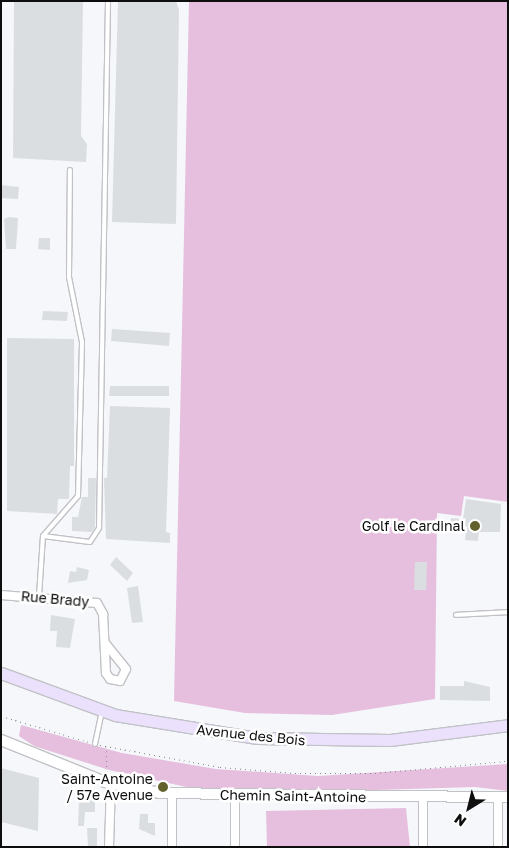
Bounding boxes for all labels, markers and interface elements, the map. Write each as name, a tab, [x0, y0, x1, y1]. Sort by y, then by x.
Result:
place label: Golf le Cardinal	[362, 518, 465, 534]
marker: Golf le Cardinal	[469, 520, 481, 532]
street label: Rue Brady	[20, 588, 90, 610]
street label: Avenue des Bois	[196, 721, 306, 749]
place label: Saint-Antoine / 57e Avenue	[61, 771, 153, 804]
marker: Saint-Antoine / 57e Avenue	[157, 781, 169, 793]
north arrow	[444, 783, 494, 833]
street label: Chemin Saint-Antoine	[220, 786, 366, 806]
text: N	[451, 811, 469, 831]

